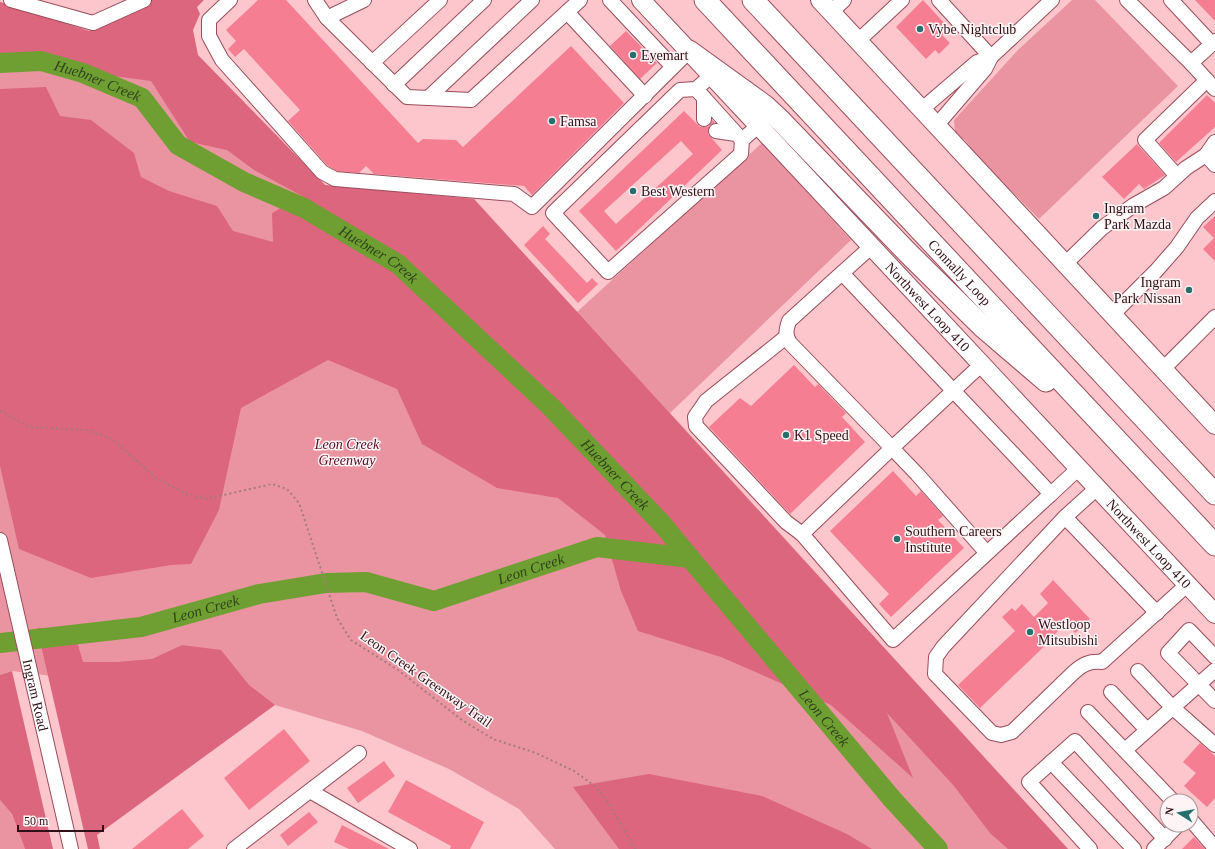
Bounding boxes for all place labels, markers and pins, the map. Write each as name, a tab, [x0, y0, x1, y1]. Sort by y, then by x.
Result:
place label: Vybe Nightclub	[928, 22, 1016, 37]
marker: Vybe Nightclub	[915, 24, 925, 34]
place label: Eyemart	[641, 48, 689, 63]
marker: Eyemart	[628, 50, 638, 60]
place label: Famsa	[560, 114, 597, 129]
marker: Famsa	[547, 116, 557, 126]
place label: Best Western	[641, 184, 715, 199]
marker: Best Western	[628, 186, 638, 196]
place label: Ingram Park Mazda	[1104, 201, 1172, 232]
marker: Ingram Park Mazda	[1091, 211, 1101, 221]
place label: Ingram Park Nissan	[1114, 275, 1181, 306]
marker: Ingram Park Nissan	[1184, 285, 1194, 295]
place label: K1 Speed	[794, 428, 849, 443]
marker: K1 Speed	[781, 430, 791, 440]
place label: Southern Careers Institute	[905, 524, 1002, 555]
marker: Southern Careers Institute	[892, 534, 902, 544]
place label: Westloop Mitsubishi	[1038, 617, 1098, 648]
marker: Westloop Mitsubishi	[1025, 627, 1035, 637]

